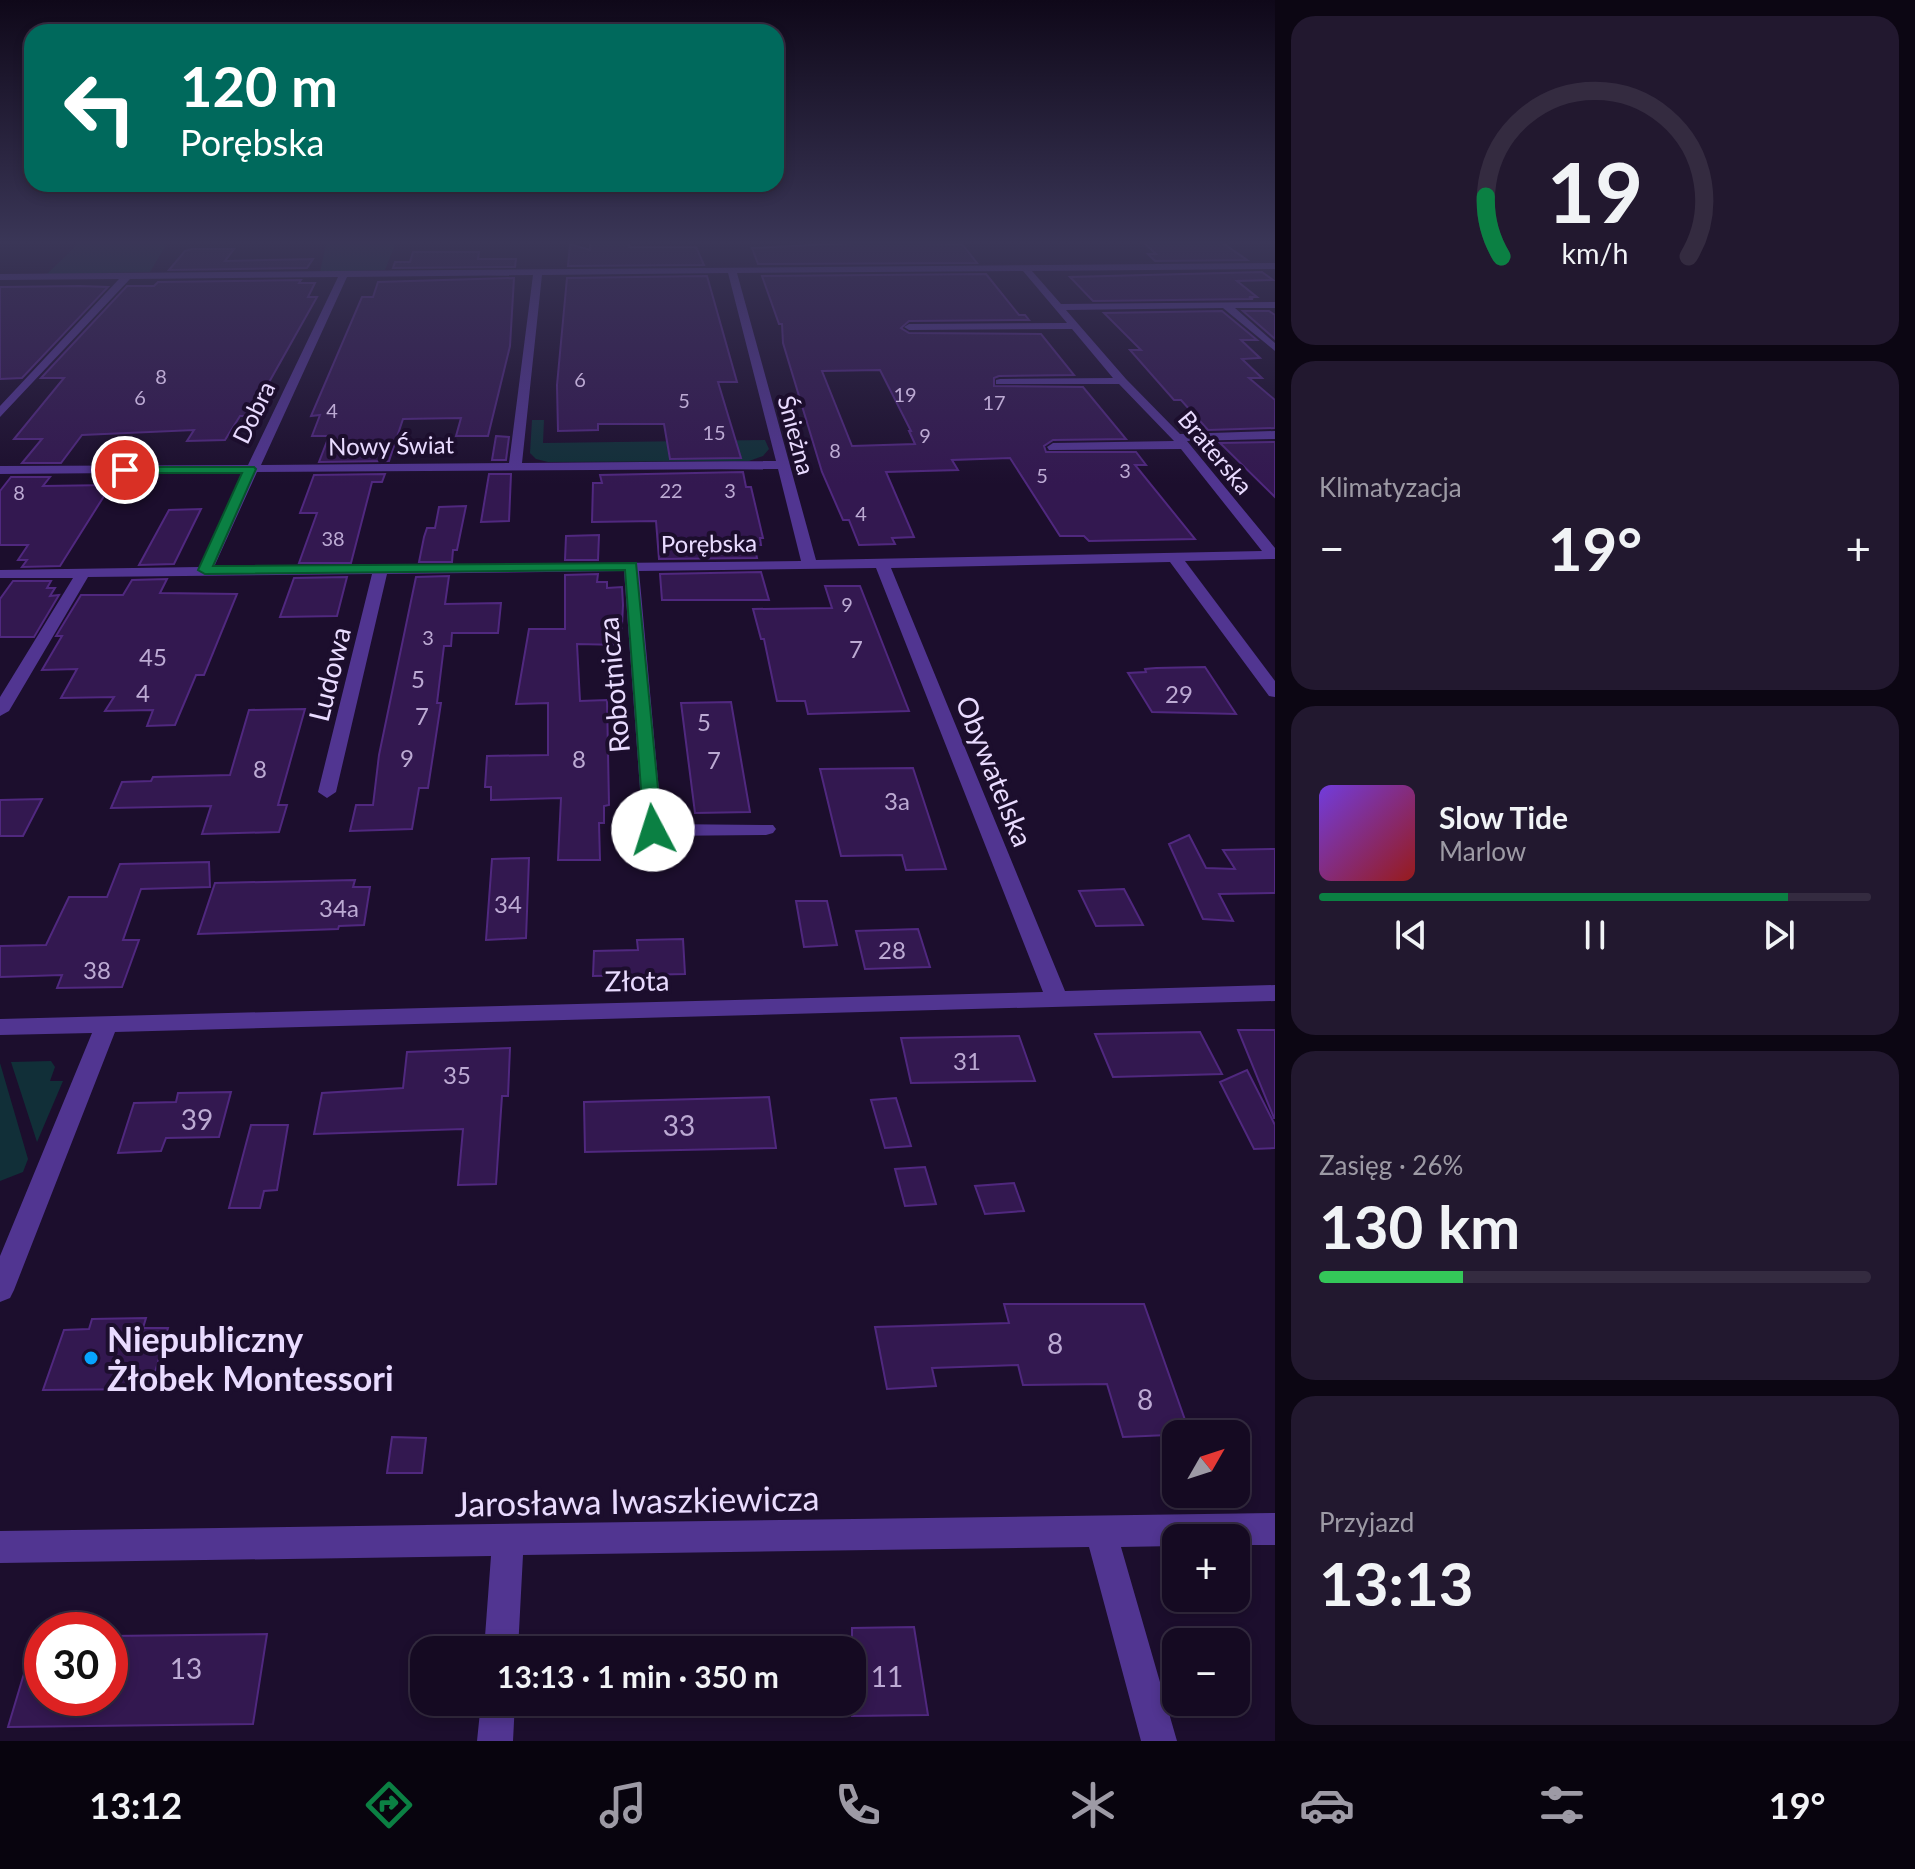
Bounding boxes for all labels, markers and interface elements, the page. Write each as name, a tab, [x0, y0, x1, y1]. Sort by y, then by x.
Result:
text: 120 m	[180, 52, 338, 119]
icon: left	[48, 56, 152, 160]
text: Porębska	[180, 120, 324, 164]
text: 19	[1547, 140, 1643, 240]
text: km/h	[1562, 236, 1628, 270]
house number: 8	[155, 364, 167, 388]
house number: 6	[574, 367, 586, 391]
street label: Dobra	[226, 376, 280, 448]
house number: 19	[893, 382, 917, 406]
house number: 6	[134, 385, 146, 409]
house number: 5	[678, 388, 690, 412]
house number: 17	[982, 390, 1006, 414]
street label: Śnieżna	[773, 392, 821, 478]
house number: 4	[326, 398, 338, 422]
street label: Braterska	[1173, 404, 1259, 500]
house number: 15	[702, 420, 726, 444]
house number: 9	[919, 423, 931, 447]
street label: Nowy Świat	[328, 429, 455, 461]
pin	[91, 436, 159, 504]
house number: 8	[829, 438, 841, 462]
icon: arrive	[103, 448, 147, 492]
house number: 3	[1119, 458, 1131, 482]
house number: 5	[1036, 463, 1048, 487]
text: Klimatyzacja	[1319, 471, 1462, 503]
house number: 22	[659, 478, 683, 502]
house number: 3	[724, 478, 736, 502]
house number: 8	[13, 480, 25, 504]
house number: 4	[855, 501, 867, 525]
text: 19°	[1548, 512, 1642, 584]
text: −	[1319, 522, 1345, 574]
text: +	[1845, 522, 1871, 574]
house number: 38	[321, 526, 345, 550]
street label: Porębska	[661, 528, 757, 558]
house number: 9	[841, 592, 853, 616]
street label: Robotnicza	[590, 616, 636, 754]
street label: Ludowa	[301, 623, 357, 725]
house number: 3	[422, 625, 434, 649]
house number: 7	[849, 634, 863, 663]
house number: 45	[139, 642, 167, 671]
house number: 5	[411, 664, 425, 693]
house number: 4	[136, 678, 150, 707]
house number: 29	[1165, 679, 1193, 708]
street label: Obywatelska	[949, 691, 1041, 851]
house number: 7	[415, 701, 429, 730]
house number: 5	[697, 707, 711, 736]
house number: 9	[400, 743, 414, 772]
house number: 8	[572, 744, 586, 773]
house number: 7	[707, 745, 721, 774]
house number: 8	[253, 754, 267, 783]
house number: 3a	[884, 786, 910, 815]
position arrow	[611, 788, 695, 872]
text: Slow Tide	[1439, 799, 1568, 835]
text: Marlow	[1439, 835, 1526, 867]
house number: 34	[494, 889, 522, 918]
house number: 34a	[319, 893, 359, 922]
icon: previous	[1389, 913, 1433, 957]
icon: pause	[1573, 913, 1617, 957]
icon: next	[1757, 913, 1801, 957]
house number: 28	[878, 935, 906, 964]
house number: 38	[83, 955, 111, 984]
street label: Złota	[604, 962, 670, 998]
house number: 31	[953, 1046, 981, 1075]
house number: 35	[443, 1060, 471, 1089]
house number: 39	[181, 1102, 213, 1136]
house number: 33	[663, 1108, 695, 1142]
text: Zasięg · 26%	[1319, 1149, 1463, 1181]
text: 130 km	[1319, 1190, 1520, 1262]
place label: Niepubliczny Żłobek Montessori	[107, 1318, 394, 1398]
house number: 8	[1047, 1326, 1063, 1360]
marker: Niepubliczny Żłobek Montessori	[82, 1349, 100, 1367]
house number: 8	[1137, 1382, 1153, 1416]
north arrow	[1162, 1420, 1250, 1508]
map controls	[1162, 1420, 1250, 1716]
street label: Jarosława Iwaszkiewicza	[454, 1476, 820, 1524]
text: Przyjazd	[1319, 1506, 1414, 1538]
button: +	[1162, 1524, 1250, 1612]
text: 13:13	[1319, 1547, 1474, 1619]
speed limit sign: 30	[24, 1612, 128, 1716]
button: −	[1162, 1628, 1250, 1716]
house number: 13	[170, 1651, 202, 1685]
text: 13:13 · 1 min · 350 m	[497, 1658, 779, 1694]
house number: 11	[871, 1659, 903, 1693]
icon: directions	[361, 1777, 417, 1833]
icon: music	[595, 1777, 651, 1833]
icon: phone	[830, 1777, 886, 1833]
icon: climate	[1065, 1777, 1121, 1833]
icon: car	[1299, 1777, 1355, 1833]
icon: filters	[1534, 1777, 1590, 1833]
text: 13:12	[89, 1783, 182, 1827]
text: 19°	[1769, 1783, 1826, 1827]

